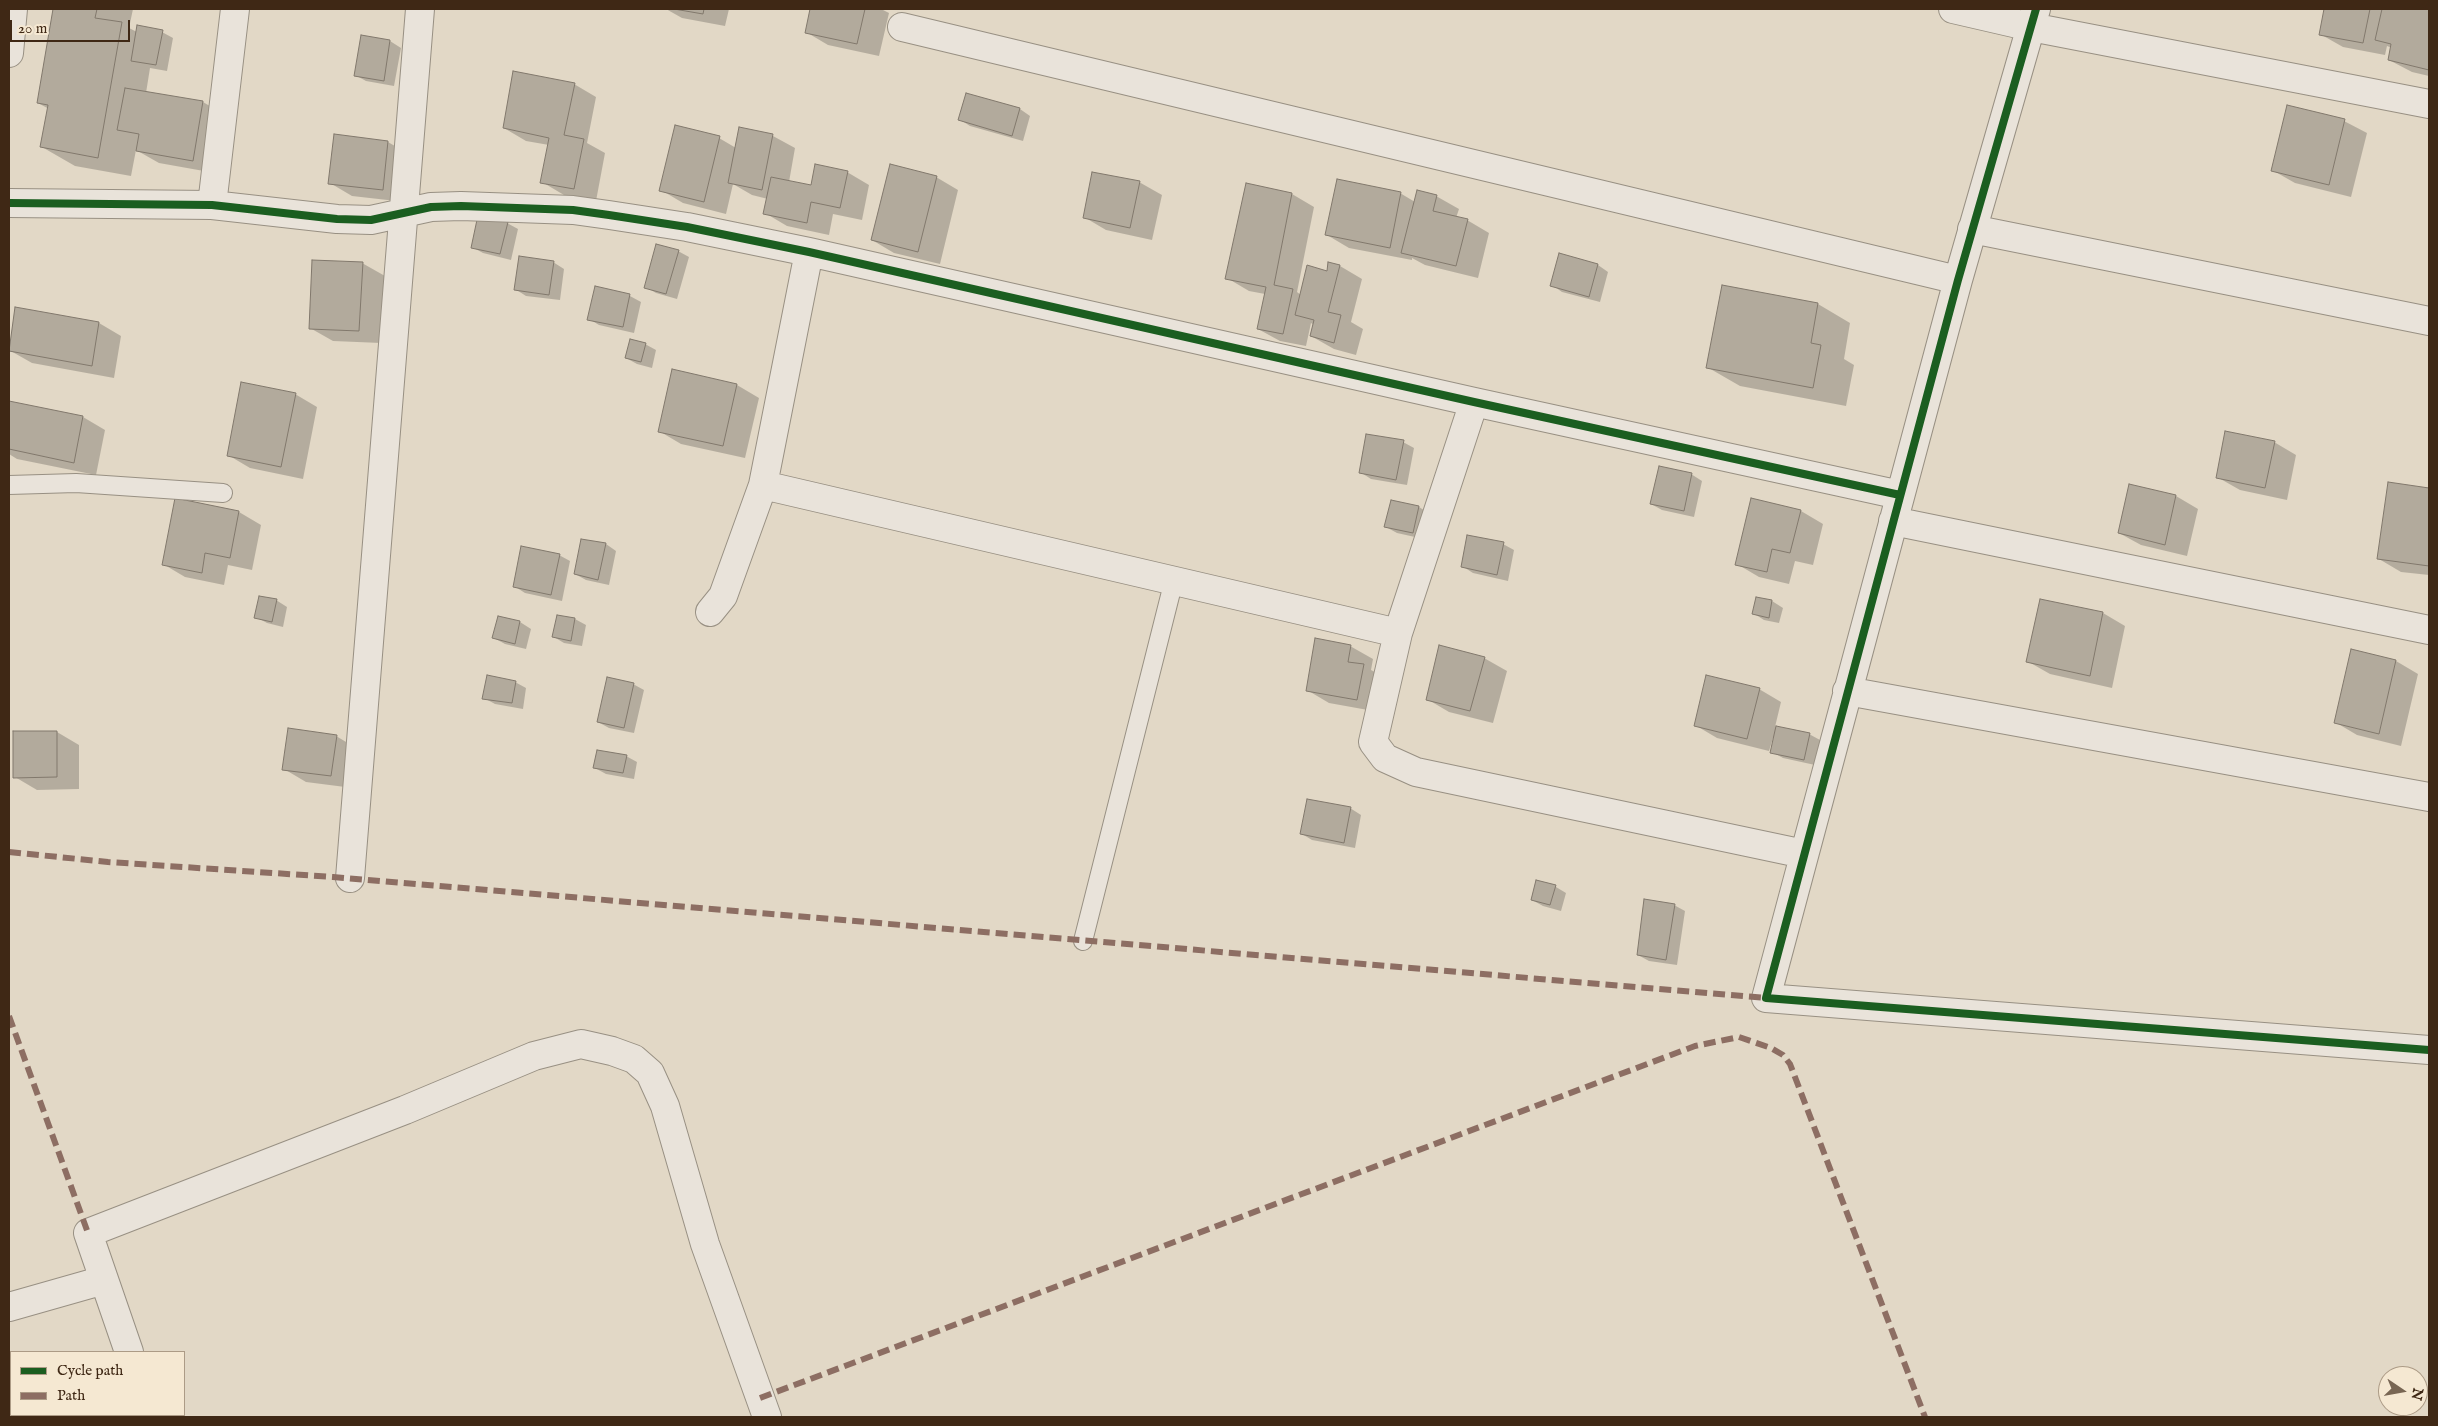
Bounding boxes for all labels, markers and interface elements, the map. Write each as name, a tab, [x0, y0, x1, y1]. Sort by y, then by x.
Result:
scale bar	[12, 10, 132, 42]
text: 20 m	[18, 19, 47, 38]
legend	[10, 1351, 185, 1416]
text: Cycle path	[57, 1361, 123, 1380]
north arrow	[2378, 1366, 2428, 1416]
text: Path	[57, 1386, 85, 1405]
text: N	[2407, 1386, 2427, 1402]

